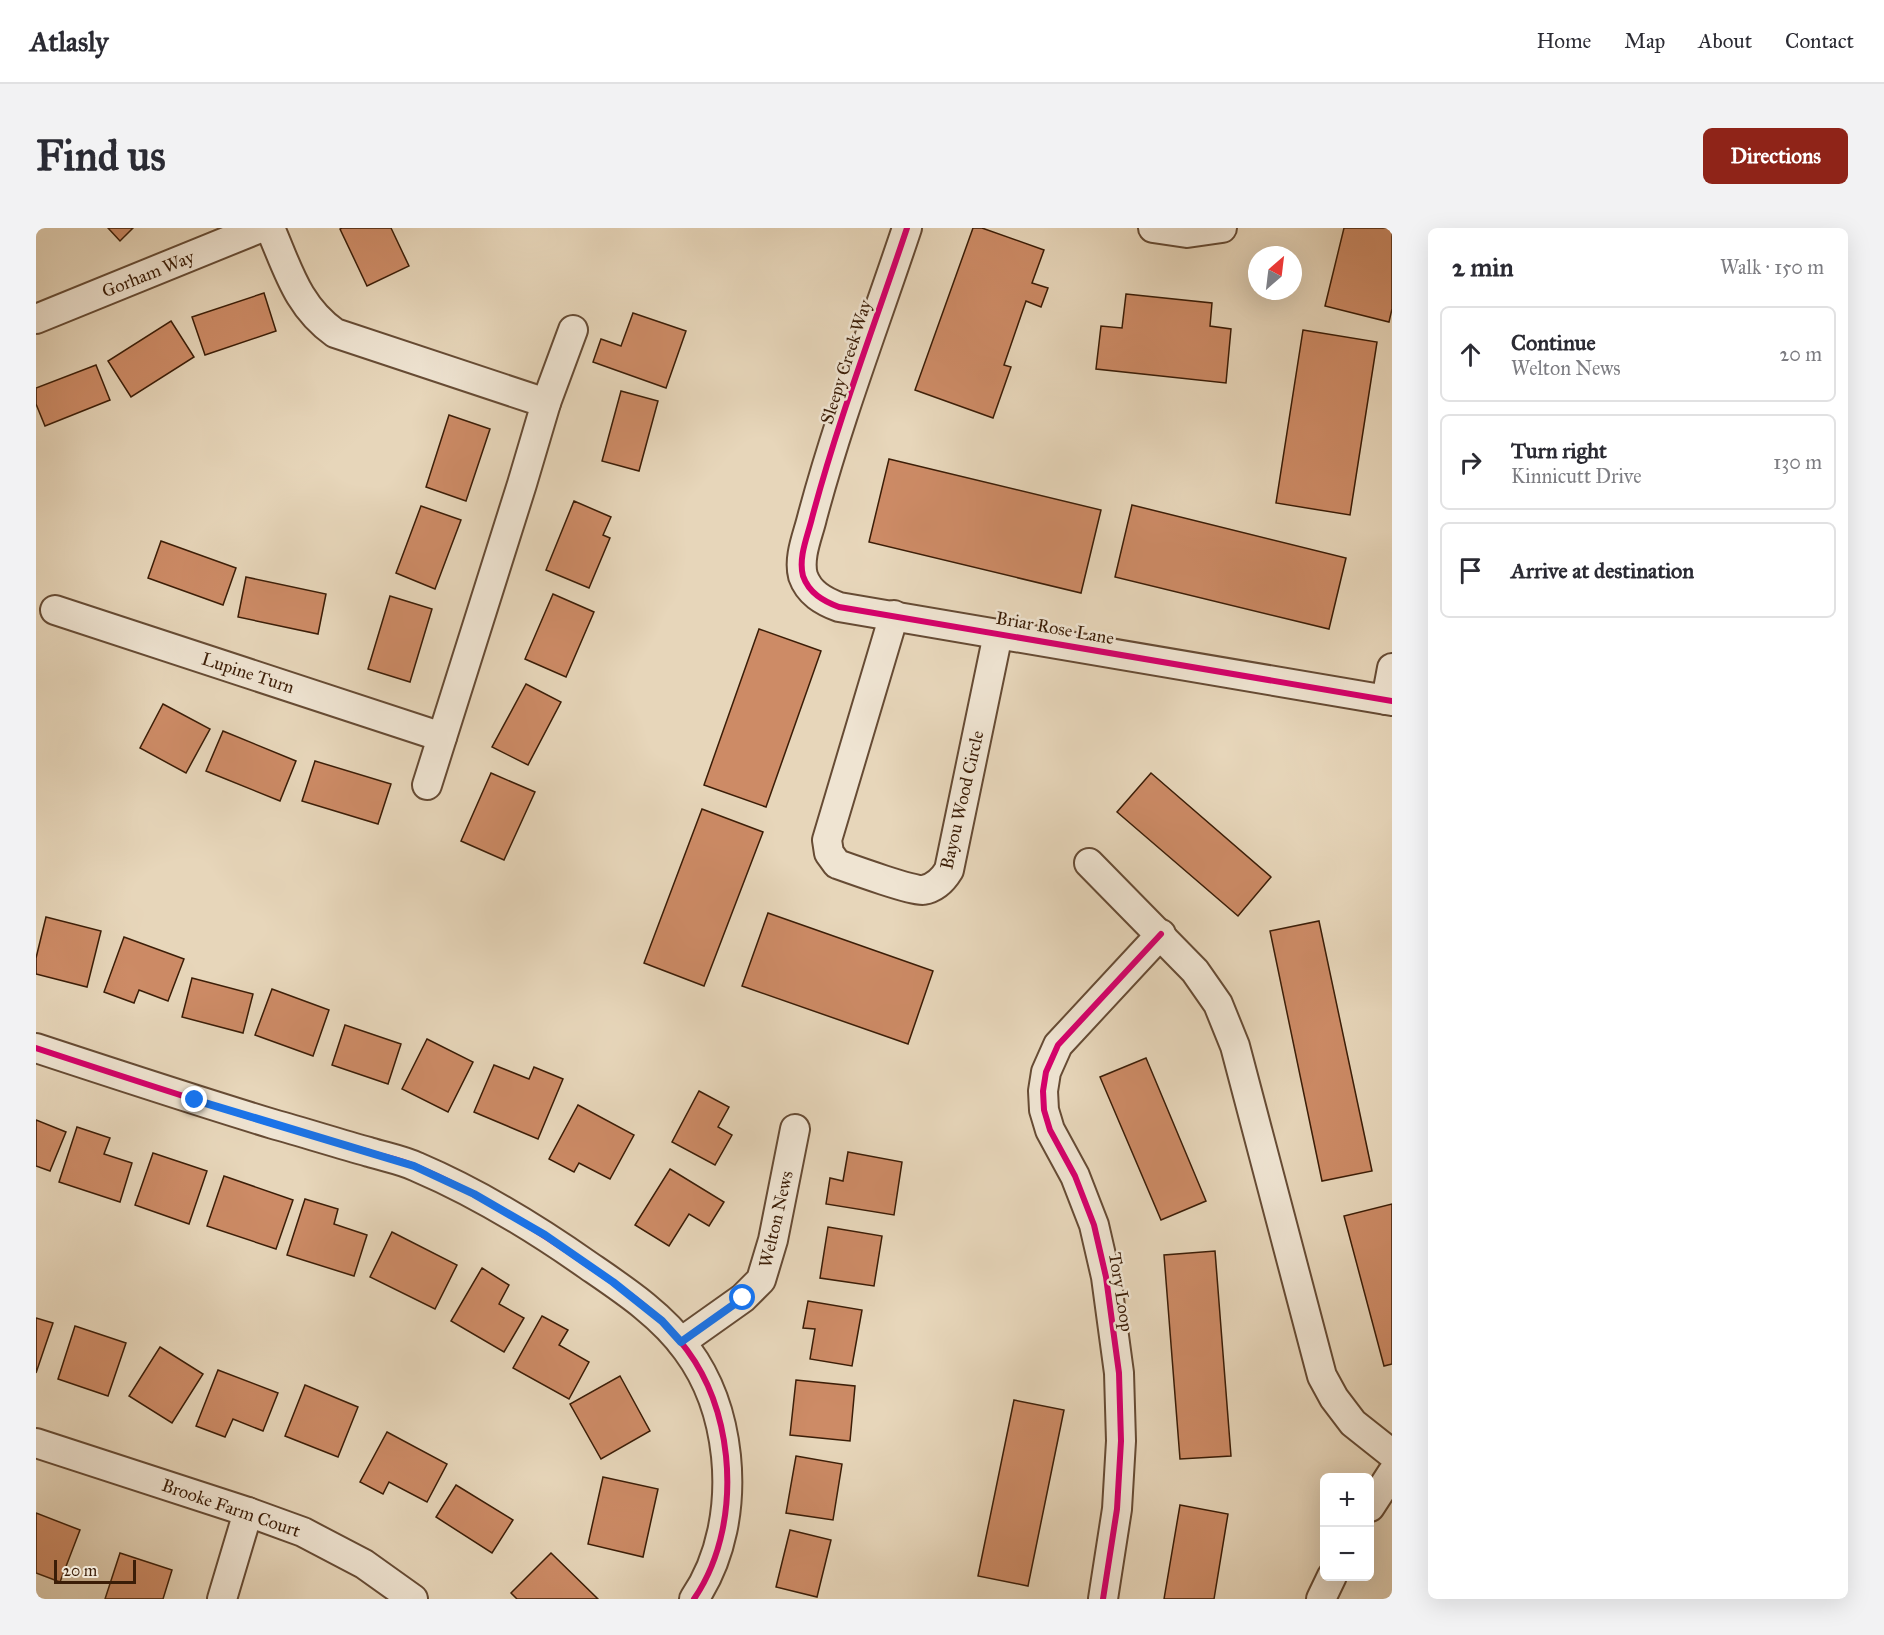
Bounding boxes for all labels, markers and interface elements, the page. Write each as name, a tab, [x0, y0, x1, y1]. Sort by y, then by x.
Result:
text: Atlasly	[30, 24, 108, 59]
text: Home	[1536, 28, 1591, 54]
text: Map	[1624, 28, 1665, 54]
text: About	[1698, 28, 1752, 54]
text: Contact	[1785, 28, 1854, 54]
button: Directions	[1703, 128, 1848, 184]
text: Find us	[36, 130, 166, 182]
street label: Gorham Way	[99, 245, 198, 302]
north arrow	[1248, 246, 1302, 300]
text: 2 min	[1452, 251, 1513, 283]
text: Walk · 150 m	[1720, 255, 1824, 279]
street label: Sleepy Creek Way	[816, 297, 877, 427]
text: Continue	[1511, 329, 1596, 356]
icon: ahead	[1454, 338, 1487, 371]
text: 20 m	[1779, 342, 1822, 366]
text: Welton News	[1511, 356, 1621, 380]
text: Turn right	[1511, 437, 1607, 464]
icon: right	[1454, 446, 1487, 479]
text: 130 m	[1773, 450, 1822, 474]
text: Kinnicutt Drive	[1511, 464, 1642, 488]
icon: arrive	[1454, 554, 1487, 587]
text: Arrive at destination	[1511, 557, 1694, 584]
street label: Briar Rose Lane	[994, 607, 1116, 649]
street label: Lupine Turn	[199, 648, 297, 698]
street label: Bayou Wood Circle	[935, 728, 989, 872]
route end	[181, 1086, 207, 1112]
street label: Welton News	[754, 1168, 798, 1270]
street label: Tory Loop	[1104, 1251, 1138, 1333]
route start	[729, 1284, 755, 1310]
map controls	[1320, 1473, 1374, 1581]
button: +	[1320, 1473, 1374, 1527]
street label: Brooke Farm Court	[159, 1474, 304, 1542]
button: −	[1320, 1527, 1374, 1581]
scale bar	[54, 1557, 136, 1584]
text: 20 m	[63, 1561, 97, 1580]

